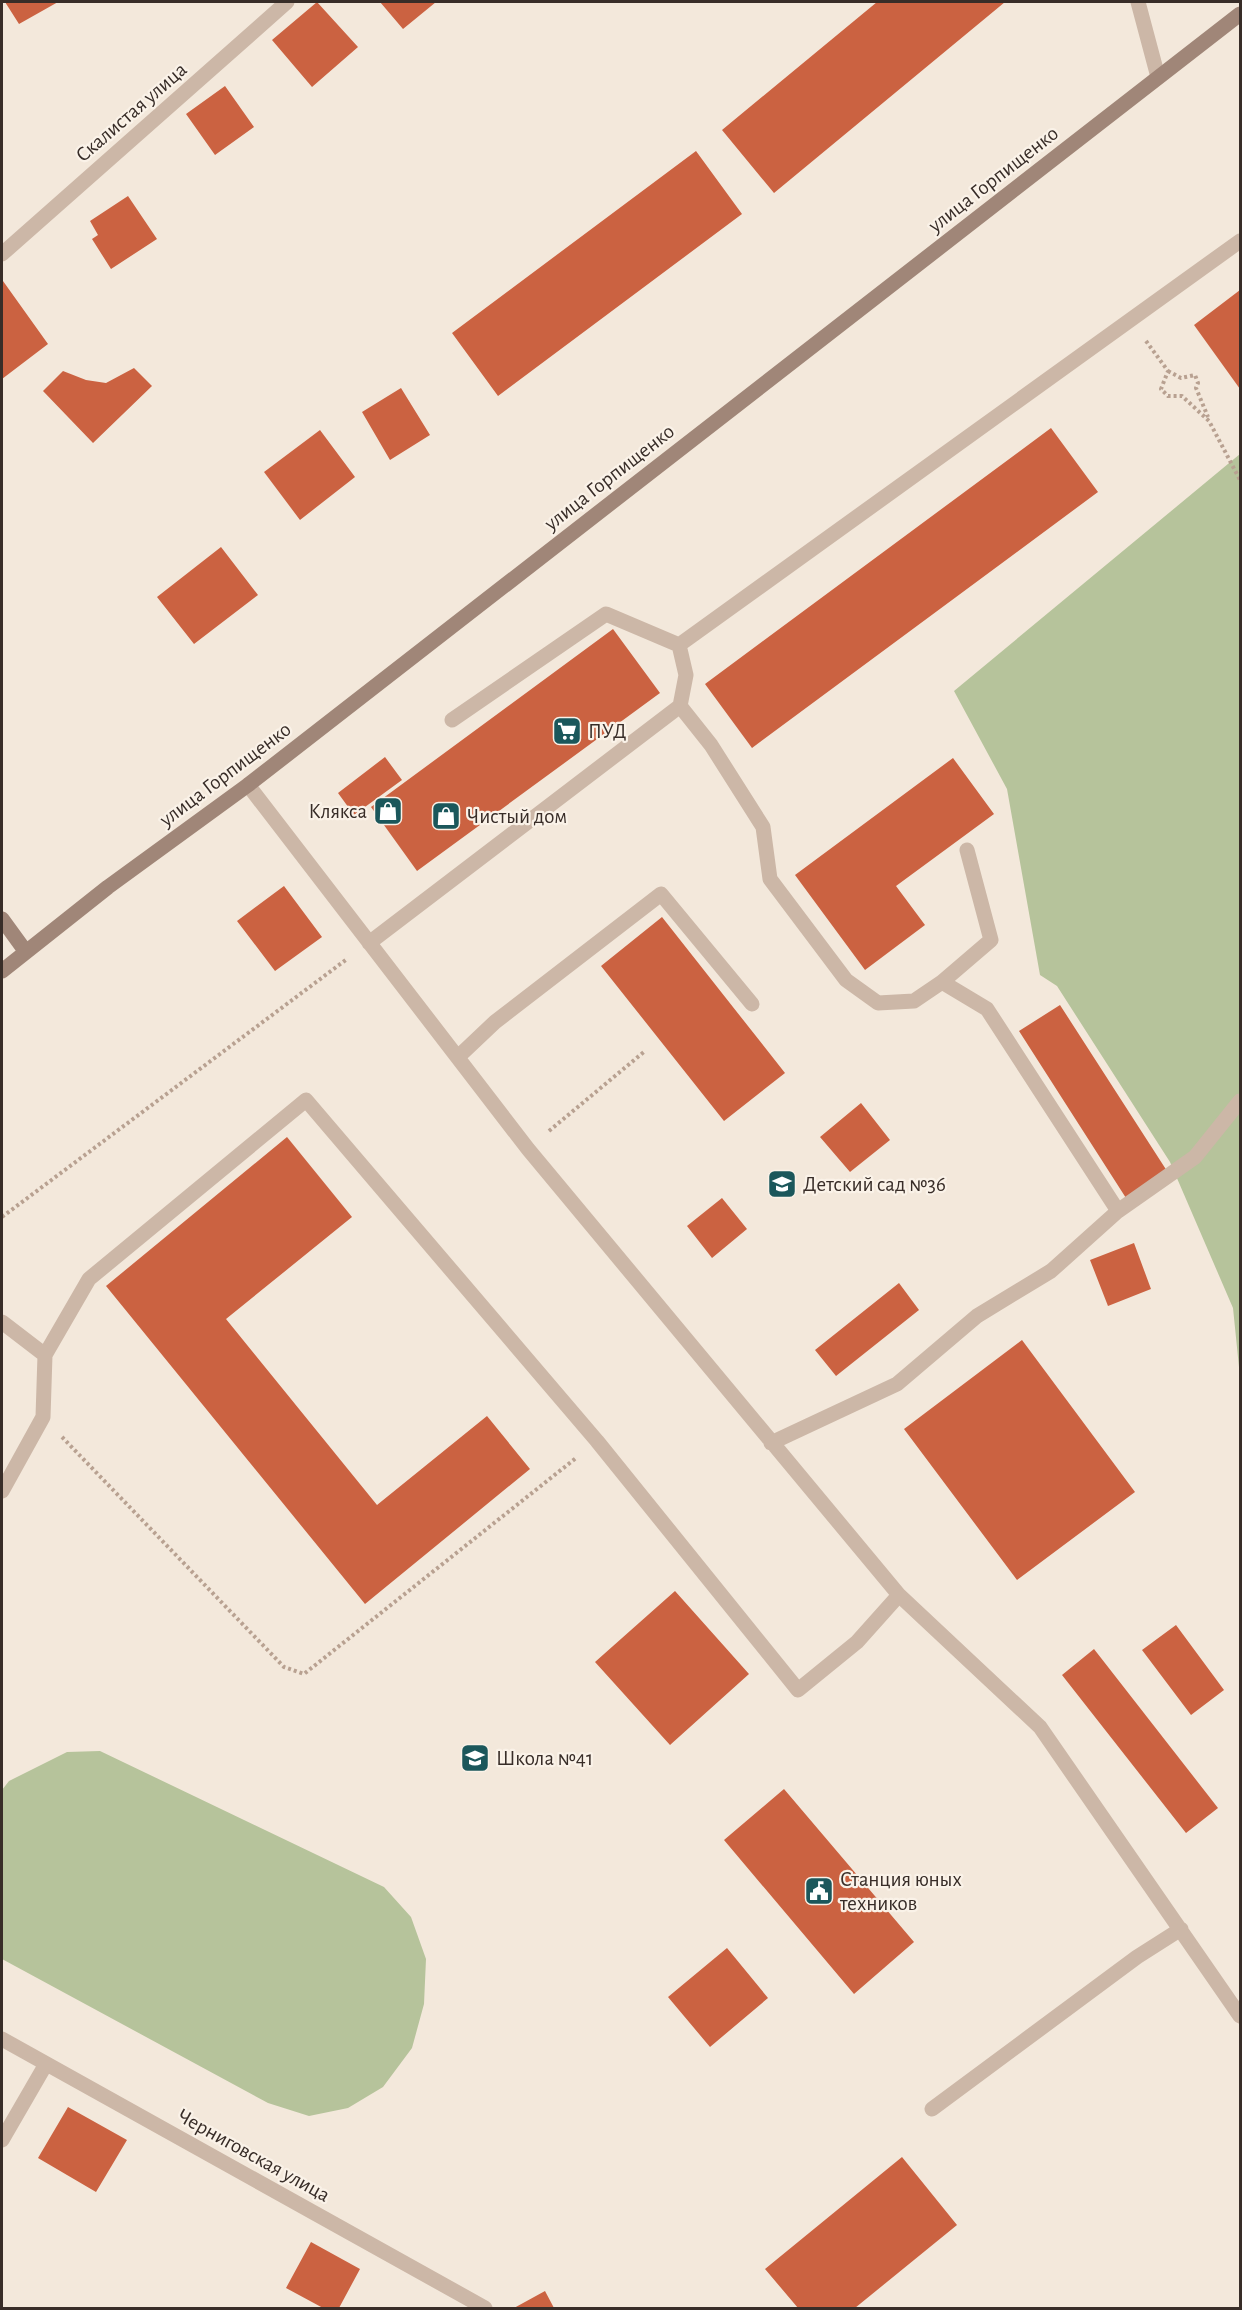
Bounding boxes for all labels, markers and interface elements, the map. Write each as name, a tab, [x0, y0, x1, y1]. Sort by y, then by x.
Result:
street label: Скалистая улица	[72, 58, 191, 166]
street label: улица Горпищенко	[924, 122, 1062, 237]
street label: улица Горпищенко	[540, 420, 678, 535]
supermarket icon: ПУД	[551, 715, 583, 747]
street label: улица Горпищенко	[155, 718, 295, 831]
place label: ПУД	[588, 721, 627, 742]
shop icon: Клякса	[372, 795, 404, 827]
shop icon: Чистый дом	[430, 800, 462, 832]
place label: Клякса	[308, 801, 367, 822]
place label: Чистый дом	[467, 806, 567, 827]
school or university icon: Детский сад №36	[766, 1168, 798, 1200]
place label: Детский сад №36	[803, 1174, 946, 1195]
school or university icon: Школа №41	[459, 1742, 491, 1774]
place label: Школа №41	[496, 1748, 593, 1769]
place label: Станция юных техников	[839, 1869, 962, 1914]
public building icon: Станция юных техников	[803, 1875, 835, 1907]
street label: Черниговская улица	[174, 2105, 334, 2206]

